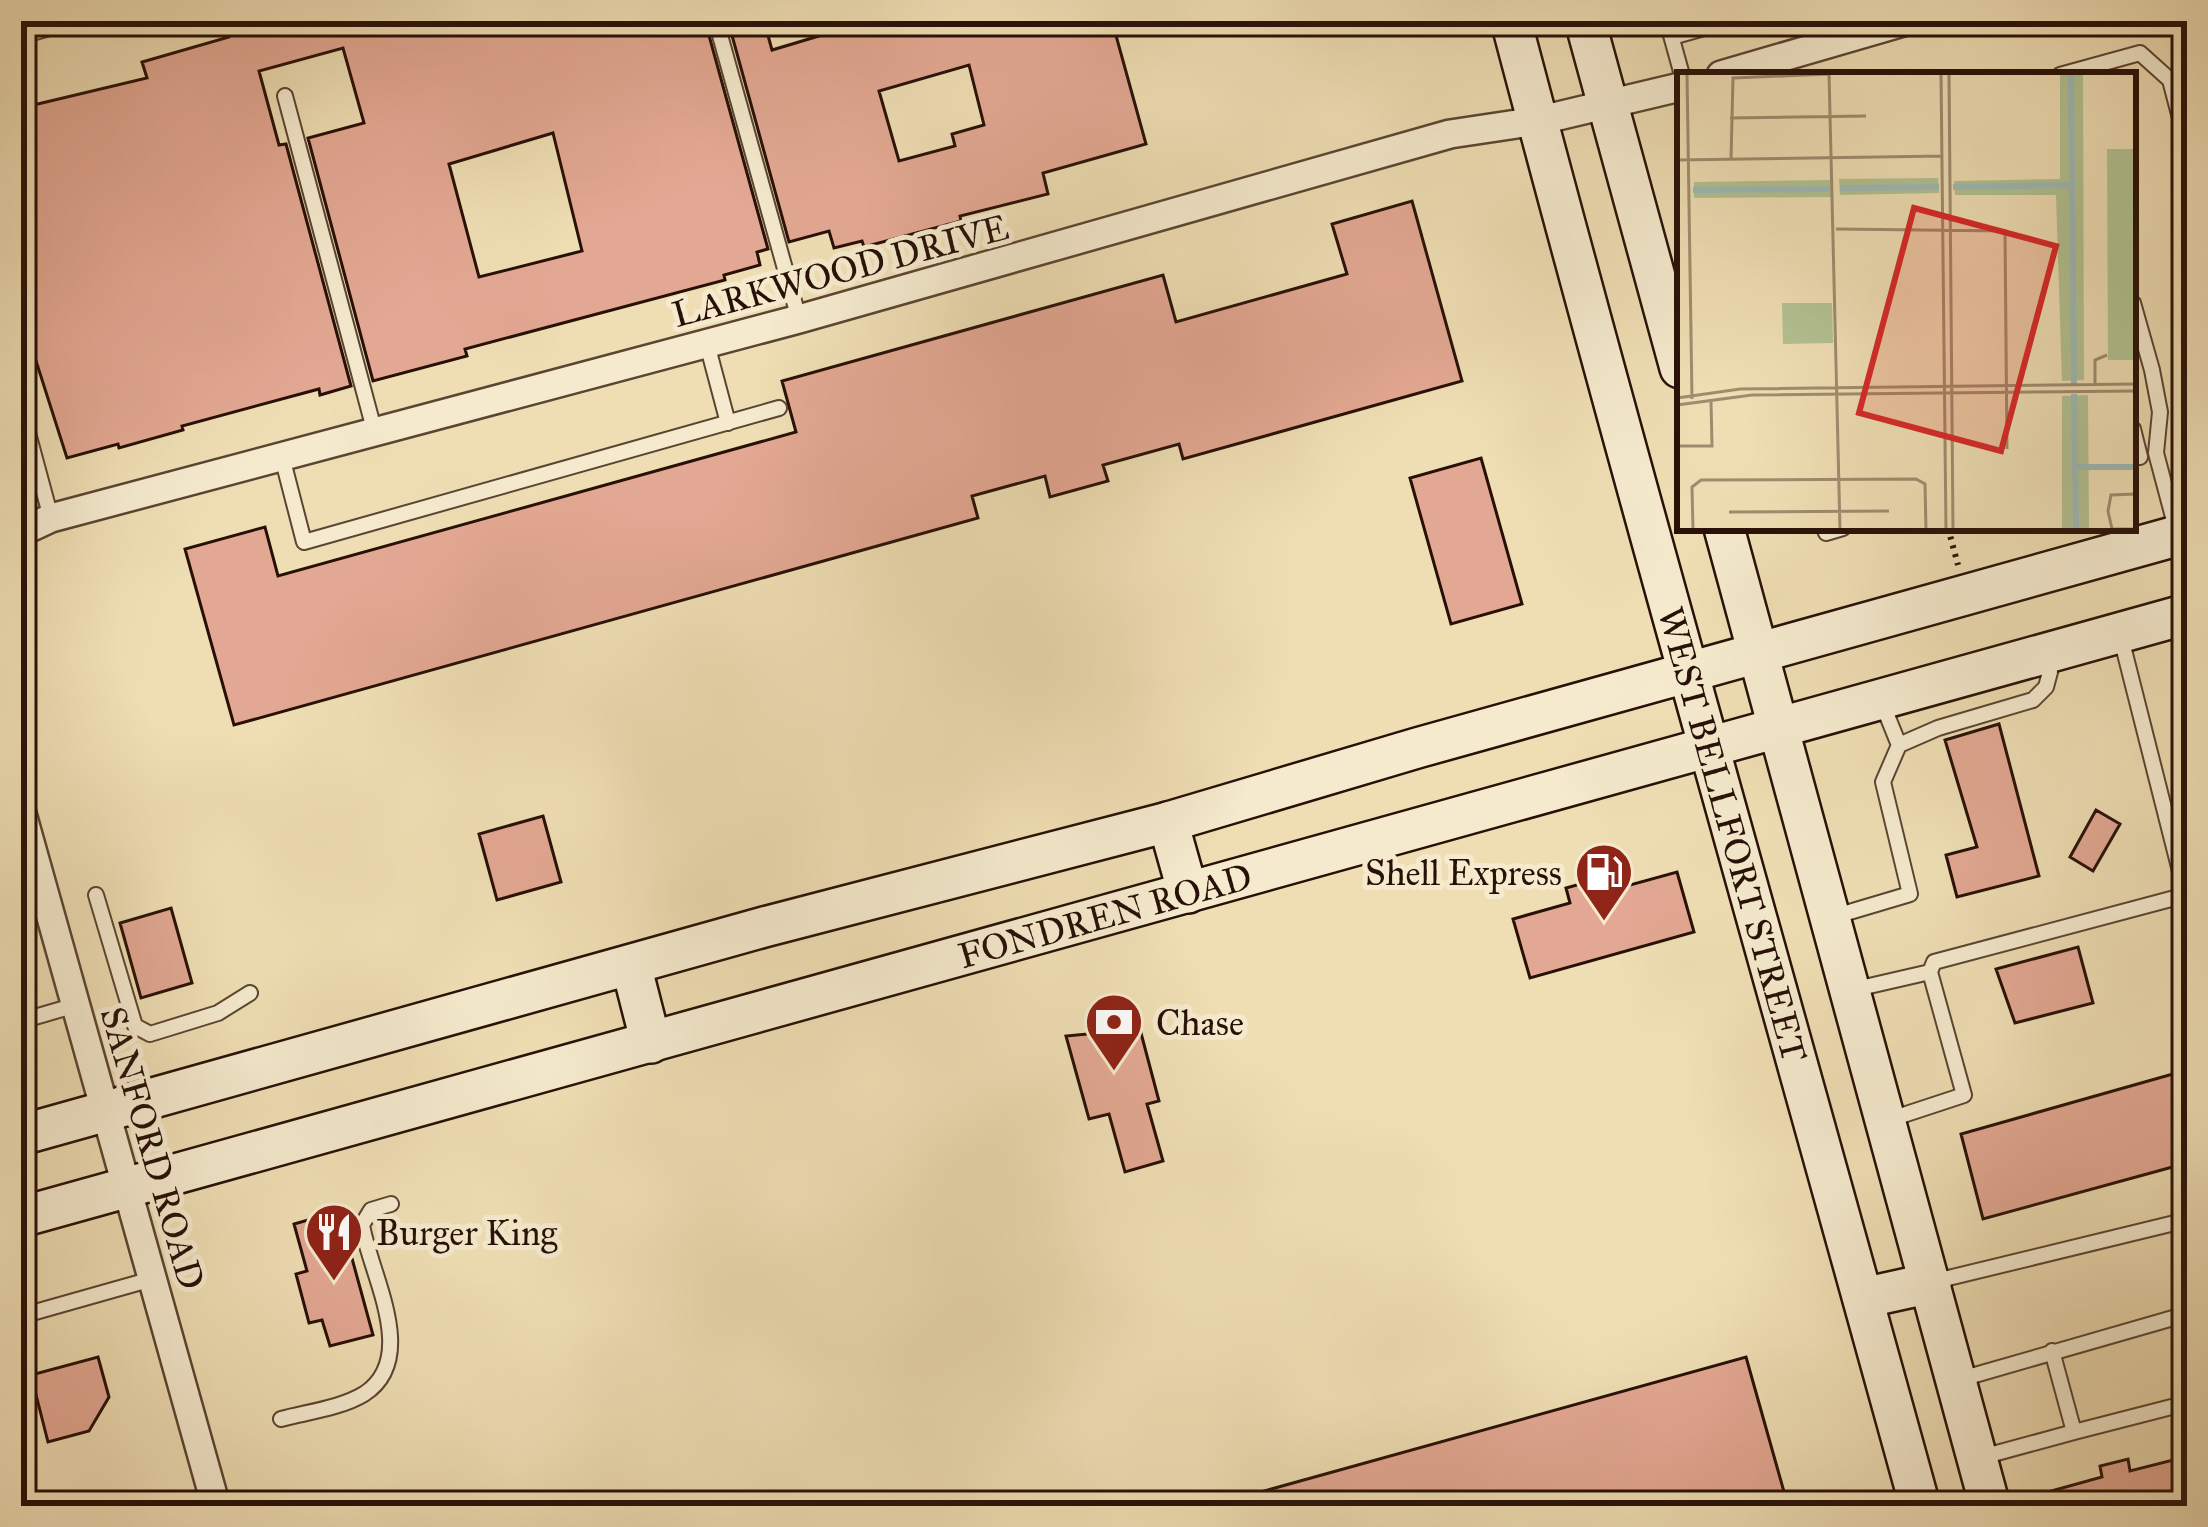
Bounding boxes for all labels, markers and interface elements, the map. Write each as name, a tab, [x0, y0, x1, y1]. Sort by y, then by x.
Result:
inset map	[1677, 72, 2136, 531]
street label: LARKWOOD DRIVE	[667, 205, 1013, 337]
street label: WEST BELLFORT STREET	[1648, 602, 1817, 1067]
fuel station icon: Shell Express	[1573, 841, 1635, 923]
place label: Shell Express	[1365, 851, 1562, 895]
street label: FONDREN ROAD	[953, 854, 1257, 978]
bank icon: Chase	[1083, 991, 1145, 1073]
place label: Chase	[1156, 1001, 1244, 1045]
street label: SANFORD ROAD	[91, 1002, 213, 1295]
restaurant icon: Burger King	[303, 1201, 365, 1283]
place label: Burger King	[376, 1211, 557, 1255]

